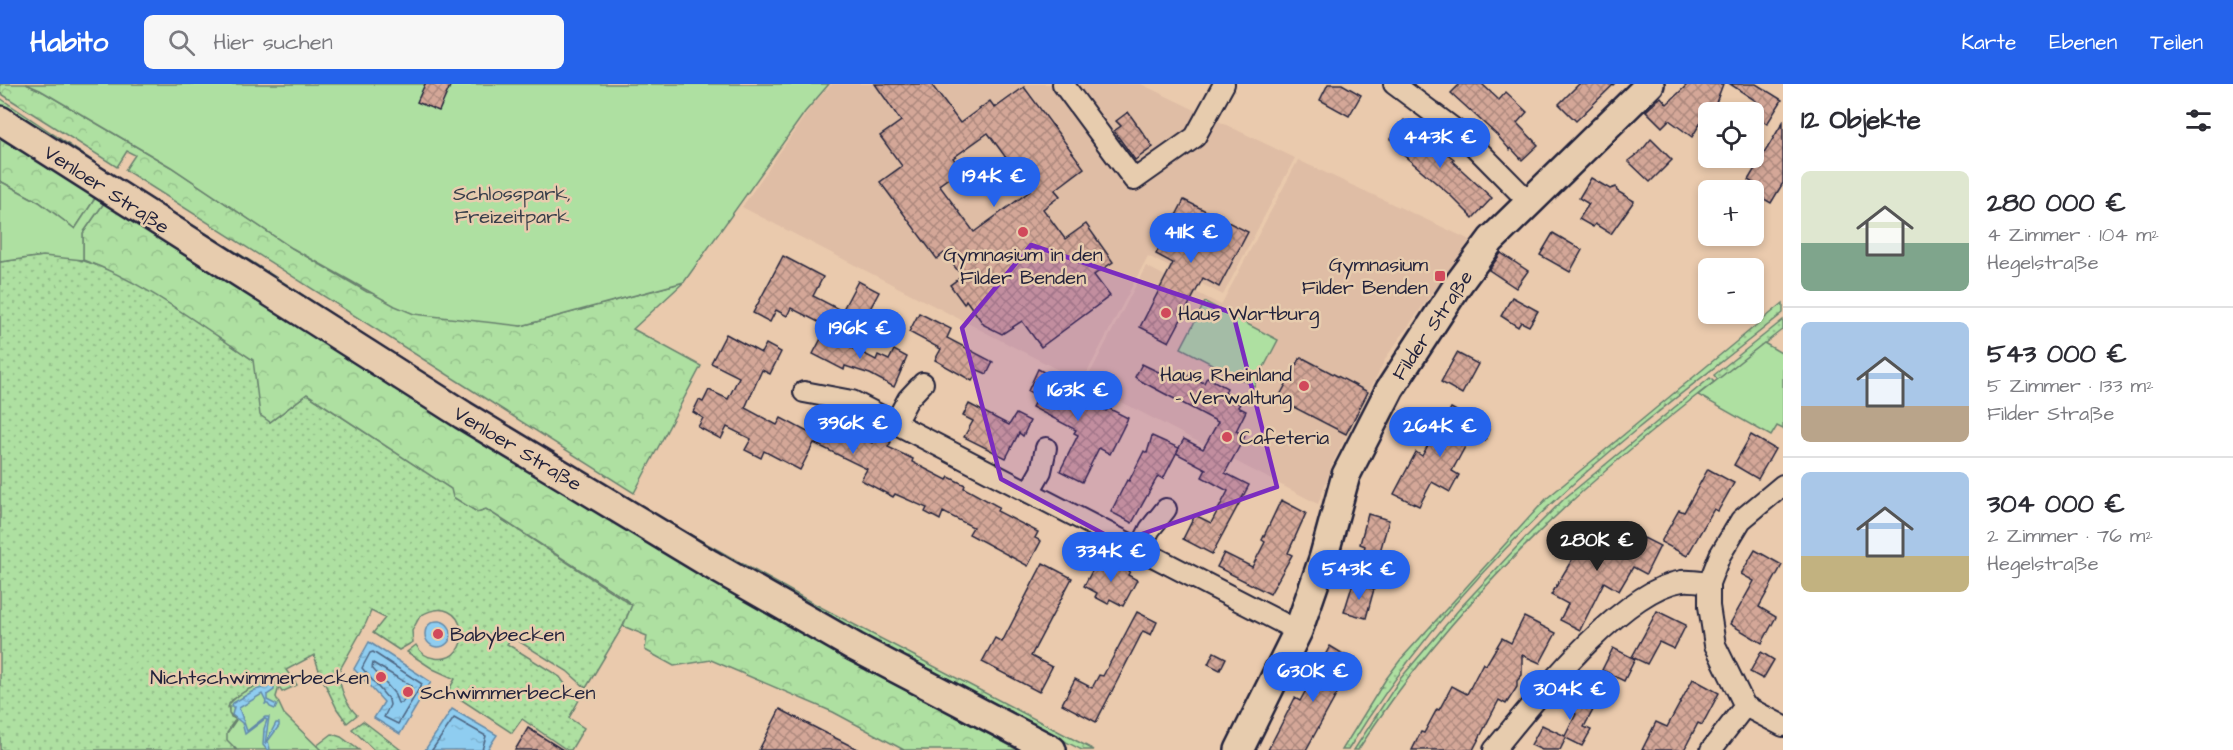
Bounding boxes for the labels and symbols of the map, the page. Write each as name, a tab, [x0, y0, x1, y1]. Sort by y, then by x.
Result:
pin: 443K €	[1391, 118, 1489, 169]
street label: Venloer Straße	[38, 139, 175, 241]
pin: 194K €	[945, 157, 1043, 208]
park label: Schlosspark, Freizeitpark	[453, 180, 571, 231]
pin: 411K €	[1142, 213, 1240, 264]
marker: Gymnasium in den Filder Benden	[1016, 225, 1030, 239]
place label: Gymnasium in den Filder Benden	[943, 241, 1103, 292]
place label: Gymnasium Filder Benden	[1302, 251, 1428, 302]
street label: Filder Straße	[1386, 265, 1480, 386]
marker: Gymnasium Filder Benden	[1433, 269, 1447, 283]
place label: Haus Wartburg	[1178, 300, 1319, 329]
marker: Haus Wartburg	[1159, 306, 1173, 320]
pin: 196K €	[811, 309, 909, 360]
place label: Haus Rheinland - Verwaltung	[1160, 361, 1292, 413]
pin: 163K €	[1029, 371, 1127, 422]
marker: Haus Rheinland - Verwaltung	[1297, 379, 1311, 393]
street label: Venloer Straße	[448, 400, 587, 498]
pin: 396K €	[804, 404, 902, 455]
pin: 264K €	[1391, 407, 1489, 458]
place label: Cafeteria	[1239, 424, 1329, 452]
marker: Cafeteria	[1220, 430, 1234, 444]
pin: 280K €	[1548, 521, 1646, 572]
pin: 334K €	[1062, 532, 1160, 583]
pin: 543K €	[1310, 550, 1408, 601]
place label: Babybecken	[450, 621, 564, 650]
marker: Babybecken	[431, 627, 445, 641]
pin: 630K €	[1264, 652, 1362, 703]
place label: Nichtschwimmerbecken	[150, 664, 369, 692]
marker: Nichtschwimmerbecken	[374, 670, 388, 684]
pin: 304K €	[1521, 670, 1619, 721]
place label: Schwimmerbecken	[420, 679, 595, 707]
marker: Schwimmerbecken	[401, 685, 415, 699]

